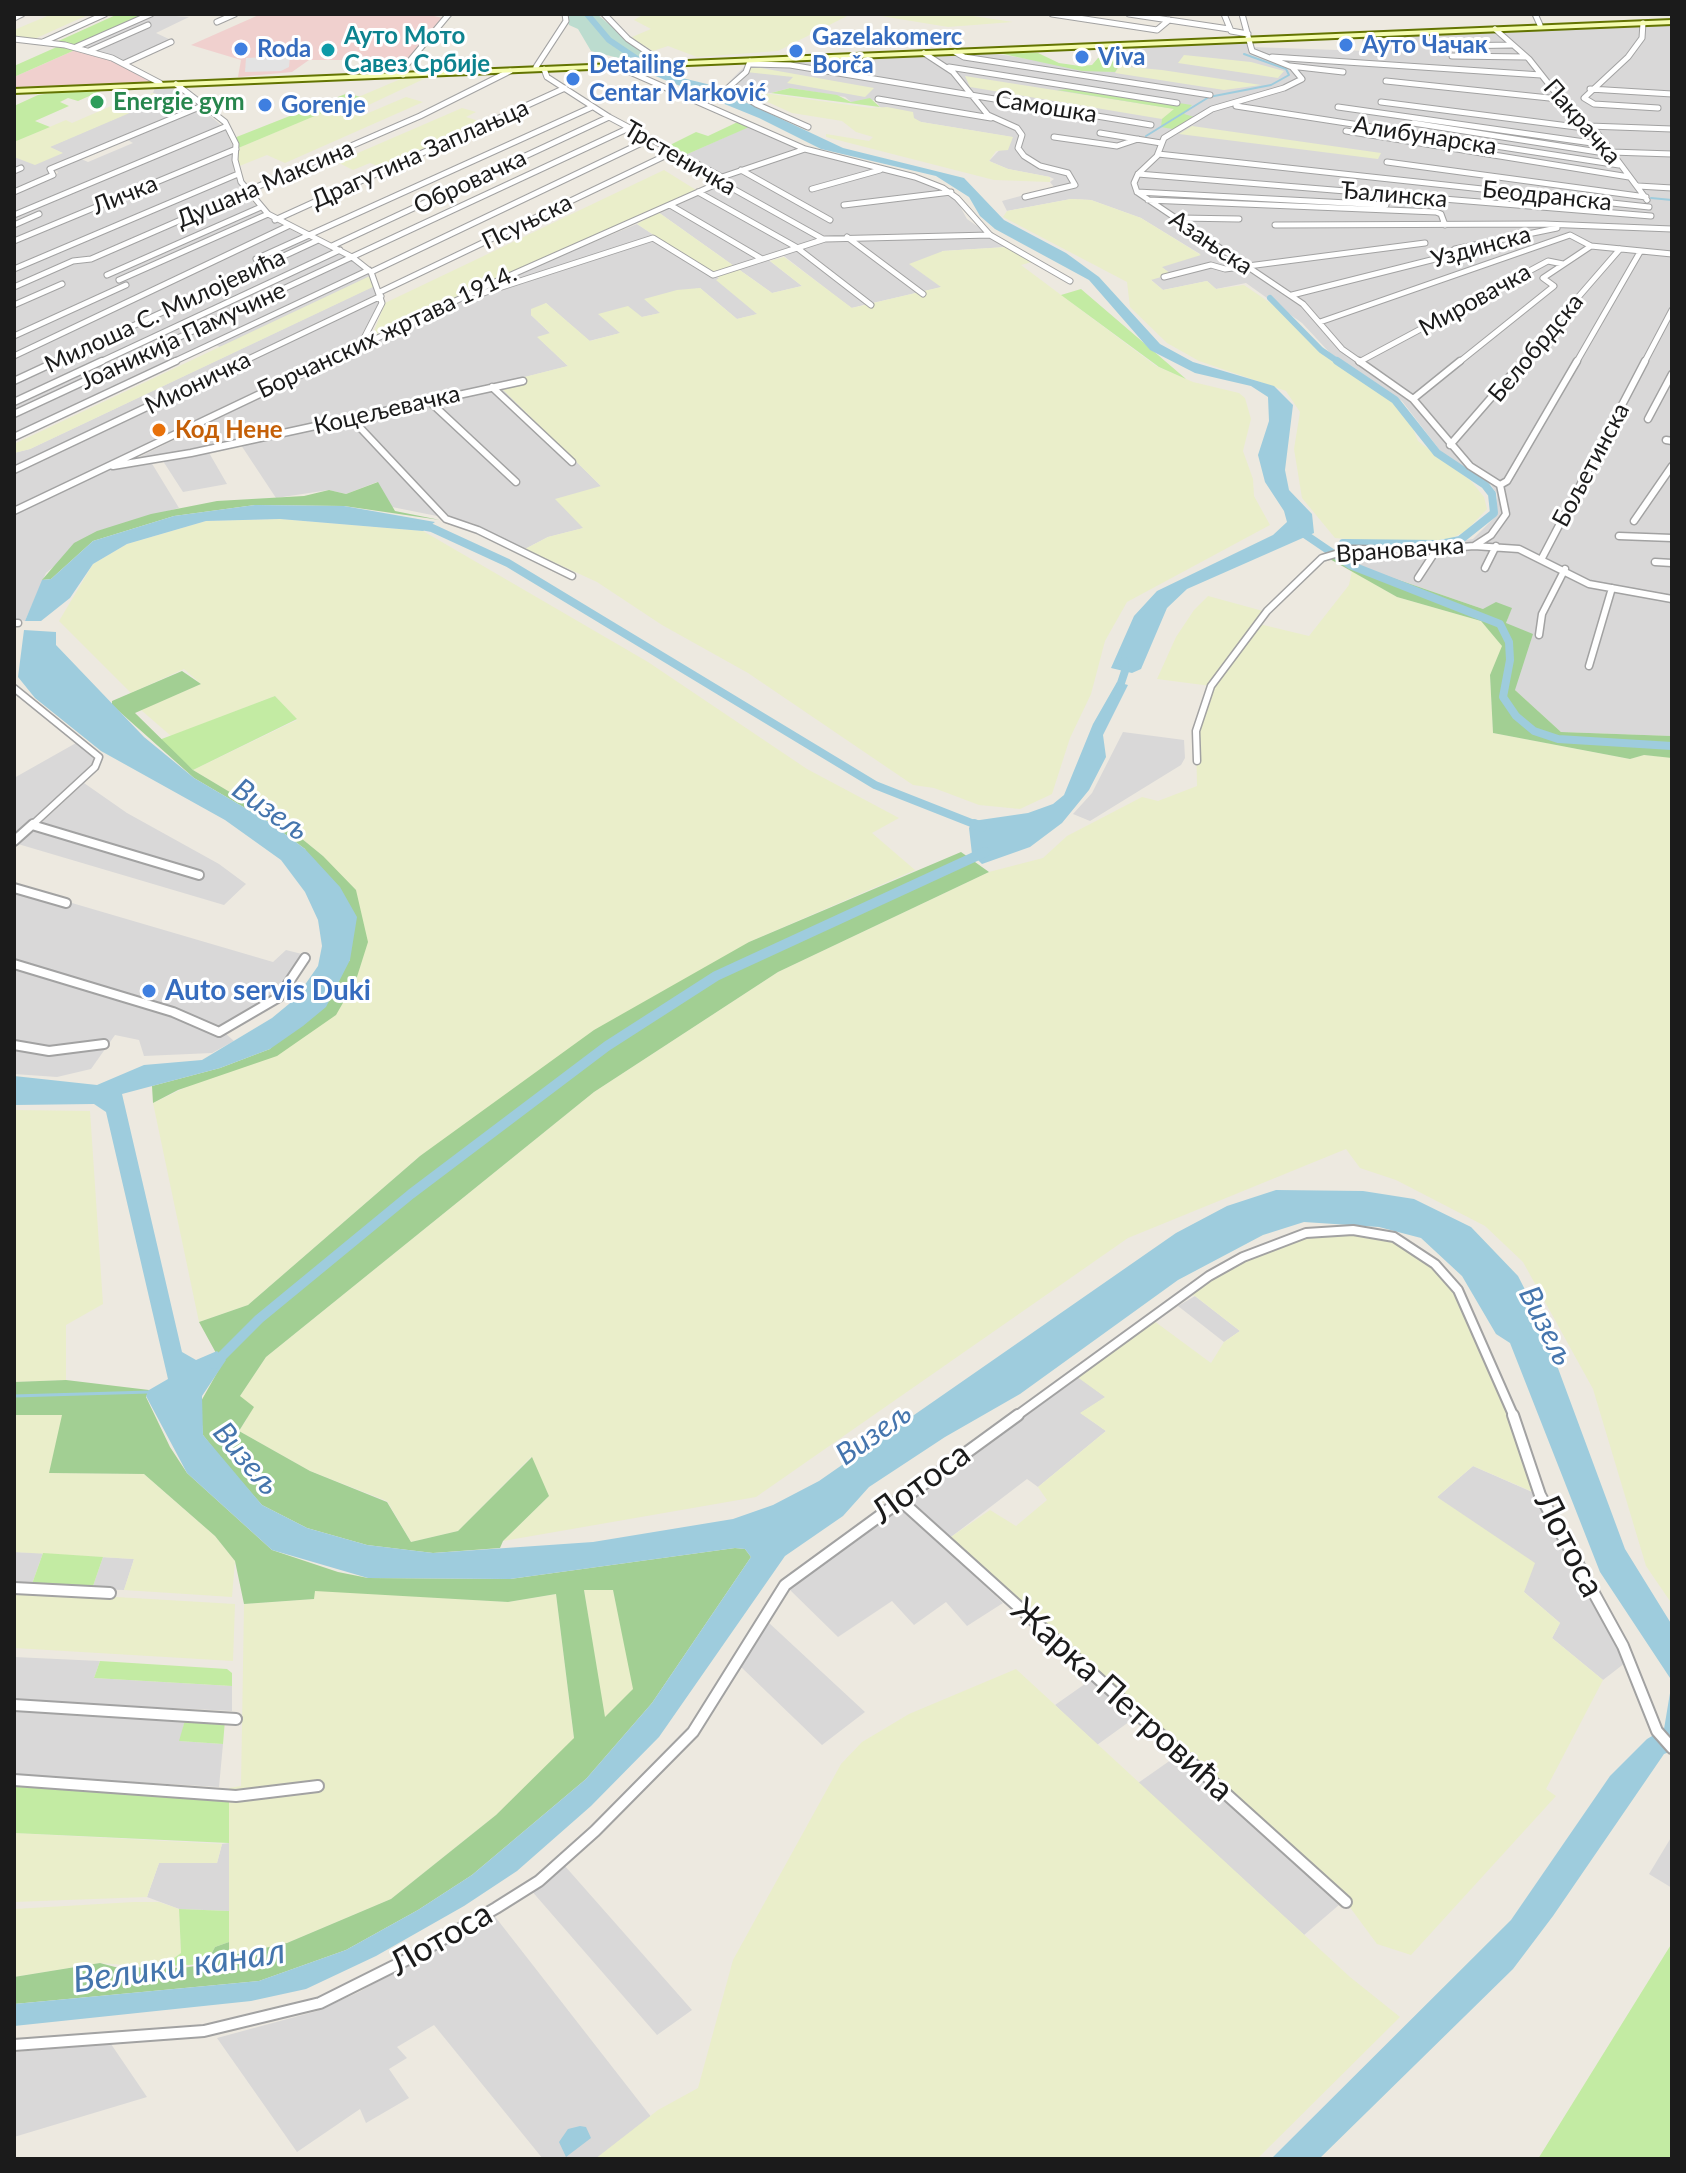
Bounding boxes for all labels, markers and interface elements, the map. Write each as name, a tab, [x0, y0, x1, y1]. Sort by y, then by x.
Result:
place label: Ауто Мото Савез Србије	[344, 22, 490, 78]
place label: Gazelakomerc Borča	[812, 23, 962, 79]
place label: Ауто Чачак	[1362, 31, 1488, 59]
place label: Roda	[257, 35, 311, 63]
marker: Ауто Чачак	[1337, 36, 1355, 54]
marker: Roda	[232, 40, 250, 58]
marker: Ауто Мото Савез Србије	[319, 41, 337, 59]
marker: Gazelakomerc Borča	[787, 42, 805, 60]
place label: Viva	[1098, 43, 1145, 71]
marker: Viva	[1073, 48, 1091, 66]
place label: Detailing Centar Marković	[589, 51, 766, 107]
marker: Detailing Centar Marković	[564, 70, 582, 88]
street label: Пакрачка	[1537, 73, 1627, 171]
street label: Самошка	[993, 85, 1099, 129]
place label: Energie gym	[113, 88, 245, 116]
place label: Gorenje	[281, 91, 366, 119]
marker: Energie gym	[88, 93, 106, 111]
street label: Драгутина Заплањца	[307, 93, 533, 215]
marker: Gorenje	[256, 96, 274, 114]
street label: Алибунарска	[1351, 110, 1499, 162]
street label: Трстеничка	[619, 114, 741, 202]
street label: Душана Максина	[172, 134, 358, 234]
street label: Обровачка	[409, 143, 531, 221]
street label: Личка	[88, 169, 162, 221]
street label: Беодранска	[1481, 175, 1613, 217]
street label: Ђалинска	[1340, 176, 1448, 214]
street label: Псуњска	[477, 188, 577, 256]
street label: Азањска	[1164, 205, 1258, 281]
street label: Уздинска	[1428, 220, 1534, 274]
street label: Милоша С. Милојевића	[40, 243, 290, 379]
street label: Мировачка	[1414, 257, 1536, 343]
street label: Борчанских жртава 1914.	[253, 259, 521, 405]
street label: Јоаникија Памучине	[76, 276, 290, 396]
street label: Белобрдска	[1482, 288, 1590, 408]
street label: Мионичка	[141, 345, 255, 421]
street label: Коцељевачка	[311, 379, 463, 441]
street label: Бољетинска	[1546, 398, 1636, 532]
place label: Код Нене	[175, 416, 283, 444]
marker: Код Нене	[150, 421, 168, 439]
street label: Врановачка	[1335, 531, 1465, 569]
water label: Визељ	[225, 771, 315, 849]
place label: Auto servis Duki	[165, 974, 371, 1008]
marker: Auto servis Duki	[140, 982, 158, 1000]
water label: Визељ	[1511, 1280, 1581, 1372]
water label: Визељ	[829, 1395, 919, 1473]
water label: Визељ	[205, 1415, 287, 1503]
street label: Лотоса	[864, 1434, 978, 1532]
street label: Лотоса	[1525, 1486, 1613, 1604]
street label: Жарка Петровића	[1003, 1590, 1241, 1810]
street label: Лотоса	[382, 1893, 500, 1985]
water label: Велики канал	[70, 1930, 288, 2002]

